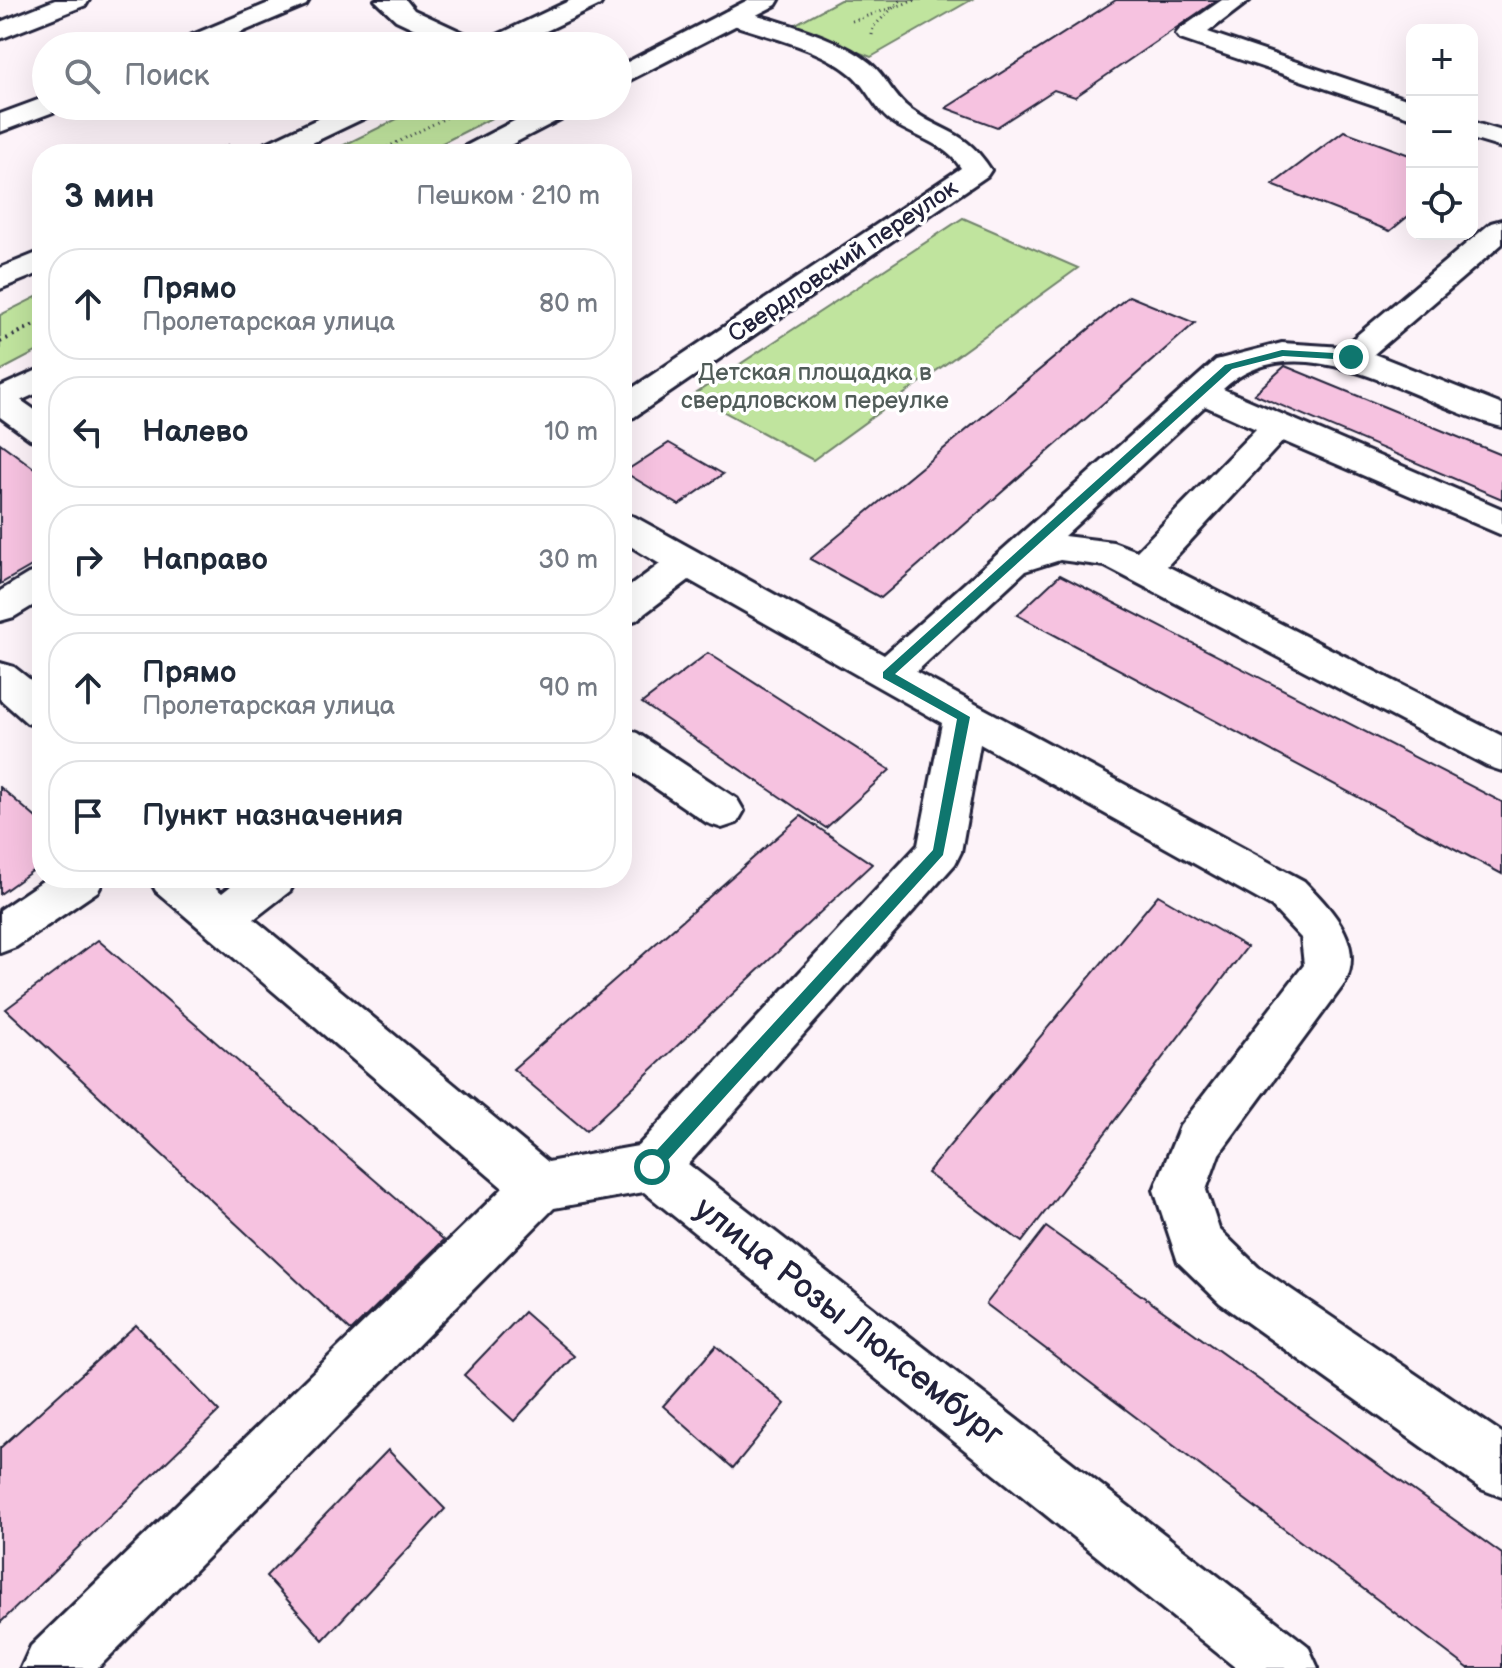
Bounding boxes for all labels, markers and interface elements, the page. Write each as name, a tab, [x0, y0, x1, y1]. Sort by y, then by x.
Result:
map controls	[1406, 24, 1478, 240]
button: +	[1406, 24, 1478, 96]
search box	[32, 32, 632, 120]
icon: search	[60, 54, 104, 98]
text: Поиск	[124, 58, 210, 94]
button: −	[1406, 96, 1478, 168]
button: locate	[1406, 168, 1478, 240]
street label: Свердловский переулок	[723, 173, 963, 349]
text: 3 мин	[64, 176, 155, 217]
text: Пешком · 210 m	[416, 181, 600, 212]
text: Прямо	[142, 271, 236, 307]
icon: ahead	[66, 282, 110, 326]
text: 80 m	[539, 289, 598, 320]
text: Пролетарская улица	[142, 307, 395, 338]
route end	[1333, 339, 1369, 375]
park label: Детская площадка в свердловском переулке	[681, 358, 949, 415]
icon: left	[66, 410, 110, 454]
text: Налево	[142, 414, 248, 450]
text: 10 m	[544, 417, 598, 448]
icon: right	[66, 538, 110, 582]
text: Направо	[142, 542, 268, 578]
text: 30 m	[538, 545, 598, 576]
text: Прямо	[142, 655, 236, 691]
icon: ahead	[66, 666, 110, 710]
text: 90 m	[539, 673, 598, 704]
text: Пролетарская улица	[142, 691, 395, 722]
icon: arrive	[66, 794, 110, 838]
text: Пункт назначения	[142, 798, 403, 834]
route start	[634, 1149, 670, 1185]
street label: улица Розы Люксембург	[686, 1188, 1012, 1456]

